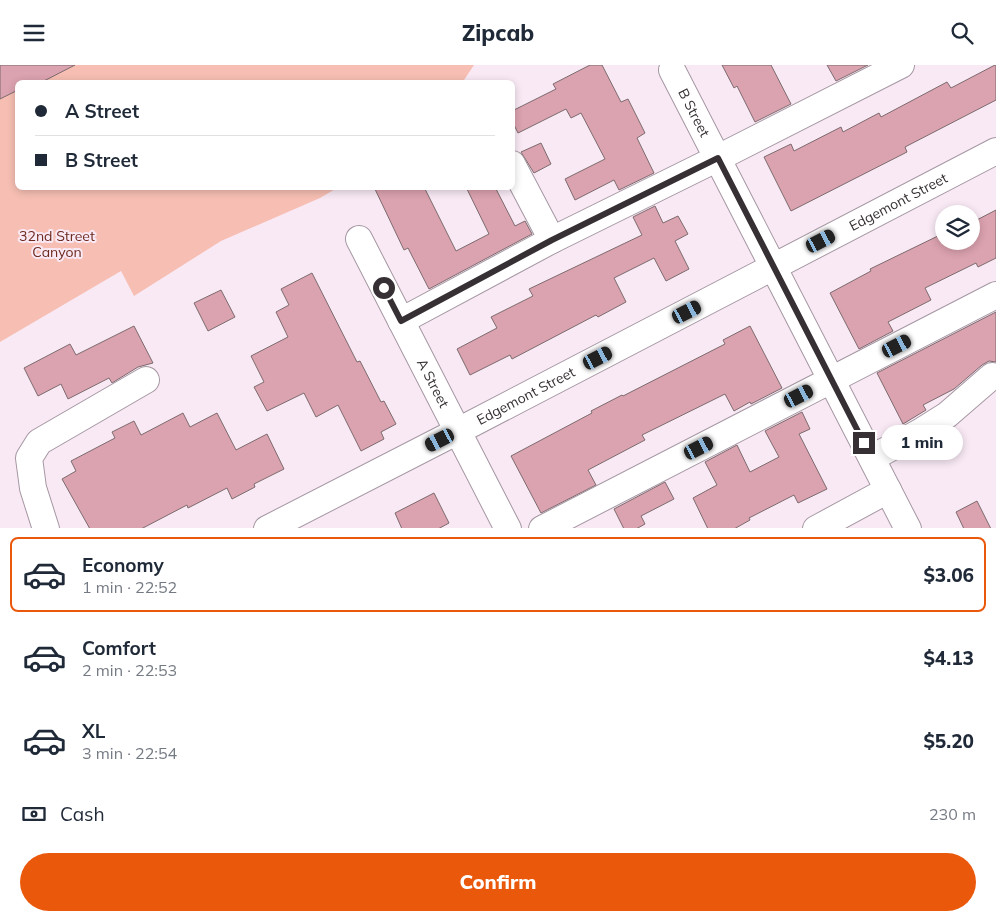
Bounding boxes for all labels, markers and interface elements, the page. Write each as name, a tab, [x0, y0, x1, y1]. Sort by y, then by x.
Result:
icon: menu	[20, 19, 48, 47]
text: Zipcab	[462, 19, 534, 47]
icon: search	[948, 19, 976, 47]
street label: B Street	[674, 85, 714, 140]
text: A Street	[65, 99, 139, 123]
text: B Street	[65, 148, 138, 172]
street label: Edgemont Street	[846, 169, 951, 235]
map controls	[935, 205, 980, 250]
button: layers	[935, 205, 980, 250]
park label: 32nd Street Canyon	[19, 227, 95, 261]
car	[804, 228, 837, 254]
route start	[373, 277, 395, 299]
car	[670, 299, 703, 325]
car	[880, 333, 913, 359]
car	[581, 345, 614, 371]
street label: A Street	[413, 356, 453, 411]
street label: Edgemont Street	[473, 363, 578, 429]
car	[782, 383, 815, 409]
callout: 1 min	[882, 425, 964, 461]
car	[423, 427, 456, 453]
route end	[853, 432, 875, 454]
text: 1 min	[901, 432, 943, 452]
car	[682, 435, 715, 461]
icon: car	[22, 552, 67, 597]
text: Economy	[82, 553, 164, 577]
text: $3.06	[923, 563, 974, 587]
text: 1 min · 22:52	[82, 577, 177, 597]
icon: car	[22, 635, 67, 680]
text: Comfort	[82, 636, 156, 660]
text: $4.13	[923, 646, 974, 670]
text: 2 min · 22:53	[82, 660, 177, 680]
icon: car	[22, 718, 67, 763]
text: XL	[82, 719, 105, 743]
text: $5.20	[923, 729, 974, 753]
text: 3 min · 22:54	[82, 743, 177, 763]
icon: cash	[20, 800, 48, 828]
text: Cash	[60, 802, 105, 826]
text: 230 m	[929, 804, 976, 824]
button: Confirm	[20, 853, 976, 911]

